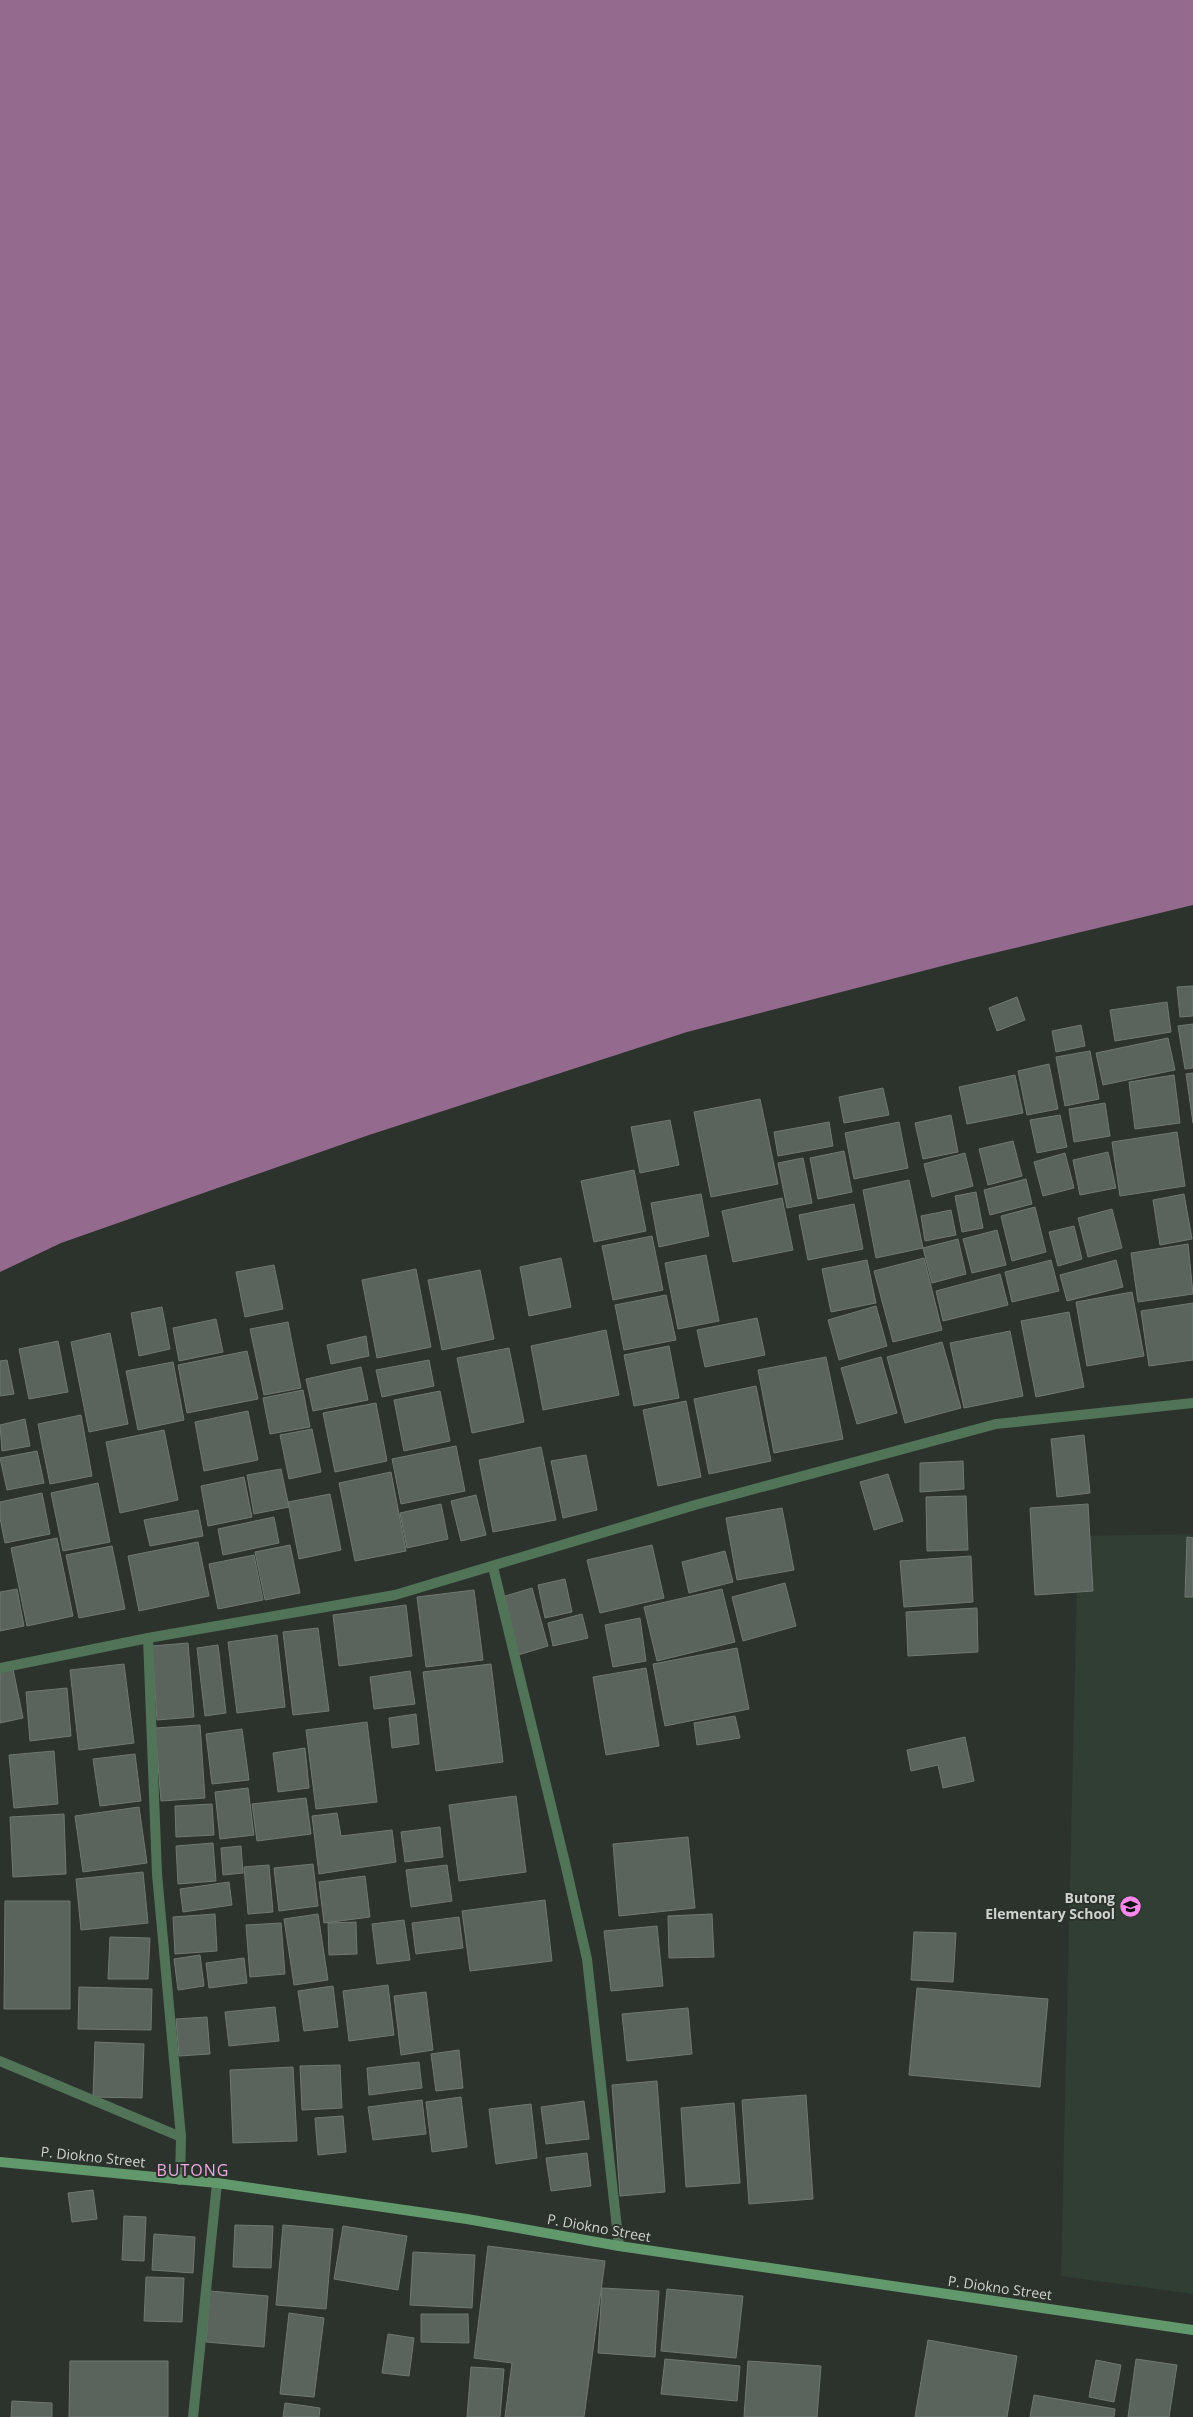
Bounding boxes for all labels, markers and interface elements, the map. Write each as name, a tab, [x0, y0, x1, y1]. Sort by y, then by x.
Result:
place label: Butong Elementary School	[985, 1888, 1115, 1923]
school or university icon: Butong Elementary School	[1119, 1894, 1143, 1918]
street label: P. Diokno Street	[40, 2142, 146, 2171]
district label: BUTONG	[157, 2159, 229, 2181]
street label: P. Diokno Street	[546, 2209, 652, 2246]
street label: P. Diokno Street	[947, 2271, 1053, 2304]

